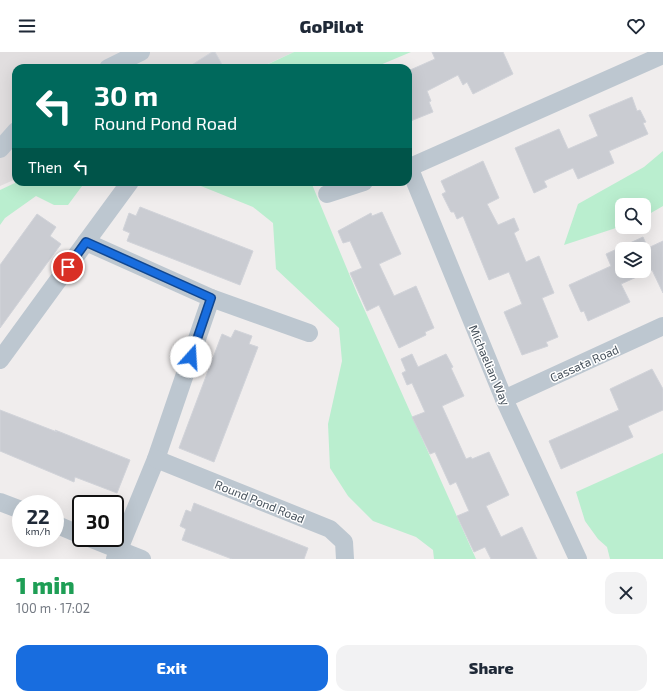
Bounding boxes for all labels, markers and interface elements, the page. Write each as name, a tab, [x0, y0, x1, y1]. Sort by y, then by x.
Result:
icon: menu	[16, 15, 38, 37]
text: GoPilot	[300, 15, 363, 37]
icon: heart	[625, 15, 647, 37]
text: 30 m	[94, 78, 158, 112]
icon: left	[28, 80, 80, 132]
text: Round Pond Road	[94, 112, 237, 134]
icon: left	[70, 156, 92, 178]
text: Then	[28, 158, 62, 176]
map controls	[615, 198, 651, 278]
button: search	[615, 198, 651, 234]
button: layers	[615, 242, 651, 278]
pin	[51, 250, 85, 284]
icon: arrive	[57, 256, 79, 278]
street label: Michaelian Way	[467, 323, 514, 408]
position arrow	[170, 336, 212, 378]
street label: Cassata Road	[547, 342, 621, 384]
street label: Round Pond Road	[213, 477, 307, 525]
speed limit sign: 30	[72, 495, 124, 547]
text: 22	[26, 504, 50, 528]
text: km/h	[26, 525, 50, 537]
text: 1 min	[16, 570, 75, 599]
button: close	[605, 572, 647, 614]
text: 100 m · 17:02	[16, 600, 90, 616]
button: Exit	[16, 645, 328, 691]
button: Share	[336, 645, 647, 691]

